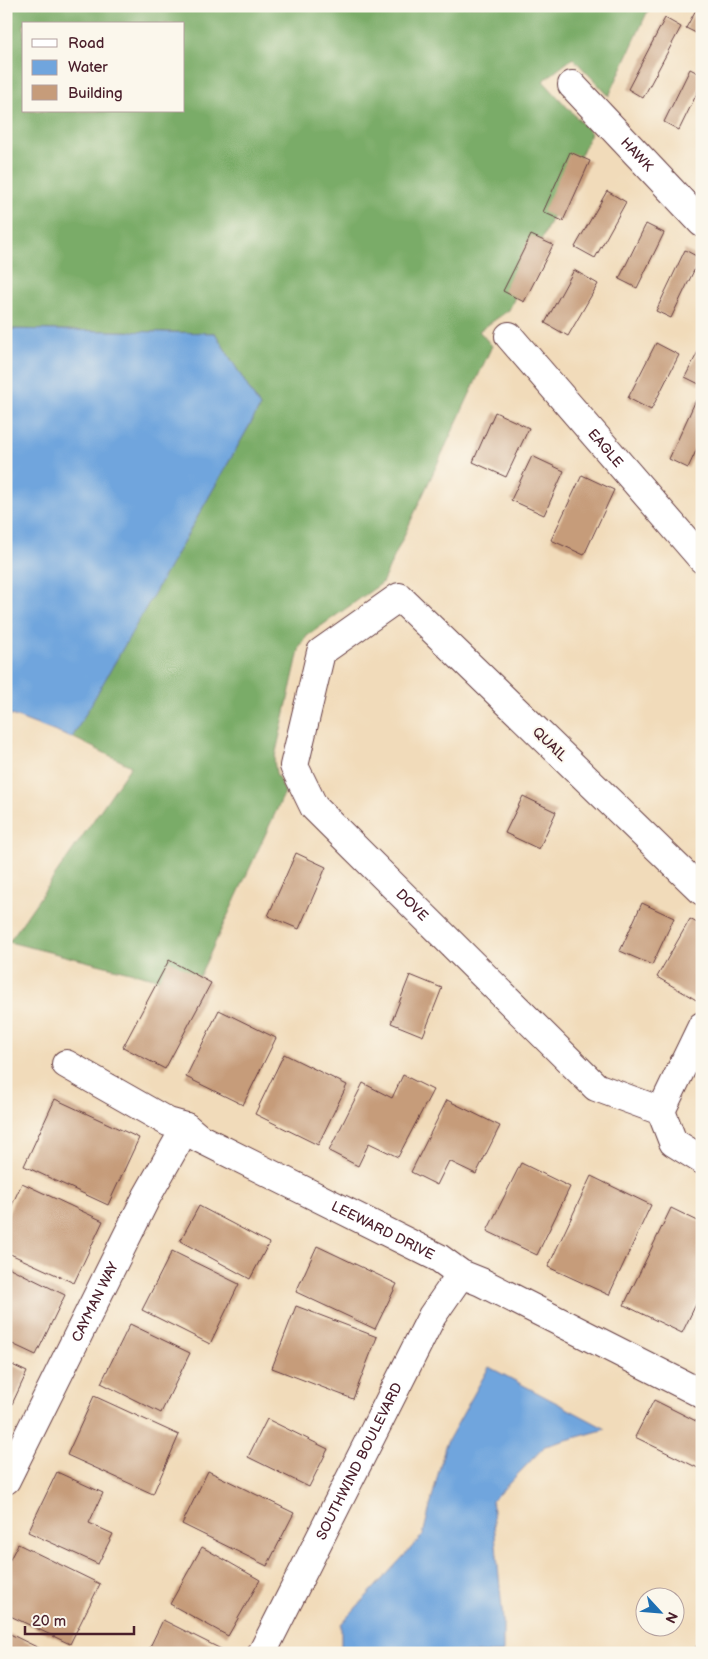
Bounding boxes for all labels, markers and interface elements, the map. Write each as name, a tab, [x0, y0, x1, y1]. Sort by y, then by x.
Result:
legend	[22, 22, 185, 112]
text: Road	[68, 34, 104, 53]
text: Water	[68, 58, 108, 77]
text: Building	[68, 84, 123, 103]
street label: HAWK	[617, 134, 658, 175]
street label: EAGLE	[585, 425, 627, 471]
street label: QUAIL	[529, 723, 571, 765]
street label: DOVE	[393, 885, 432, 924]
street label: LEEWARD DRIVE	[329, 1197, 438, 1263]
street label: CAYMAN WAY	[68, 1258, 122, 1344]
street label: SOUTHWIND BOULEVARD	[312, 1380, 406, 1543]
north arrow	[636, 1586, 686, 1636]
scale bar	[25, 1604, 134, 1636]
text: N	[661, 1609, 681, 1626]
text: 20 m	[32, 1612, 66, 1631]

